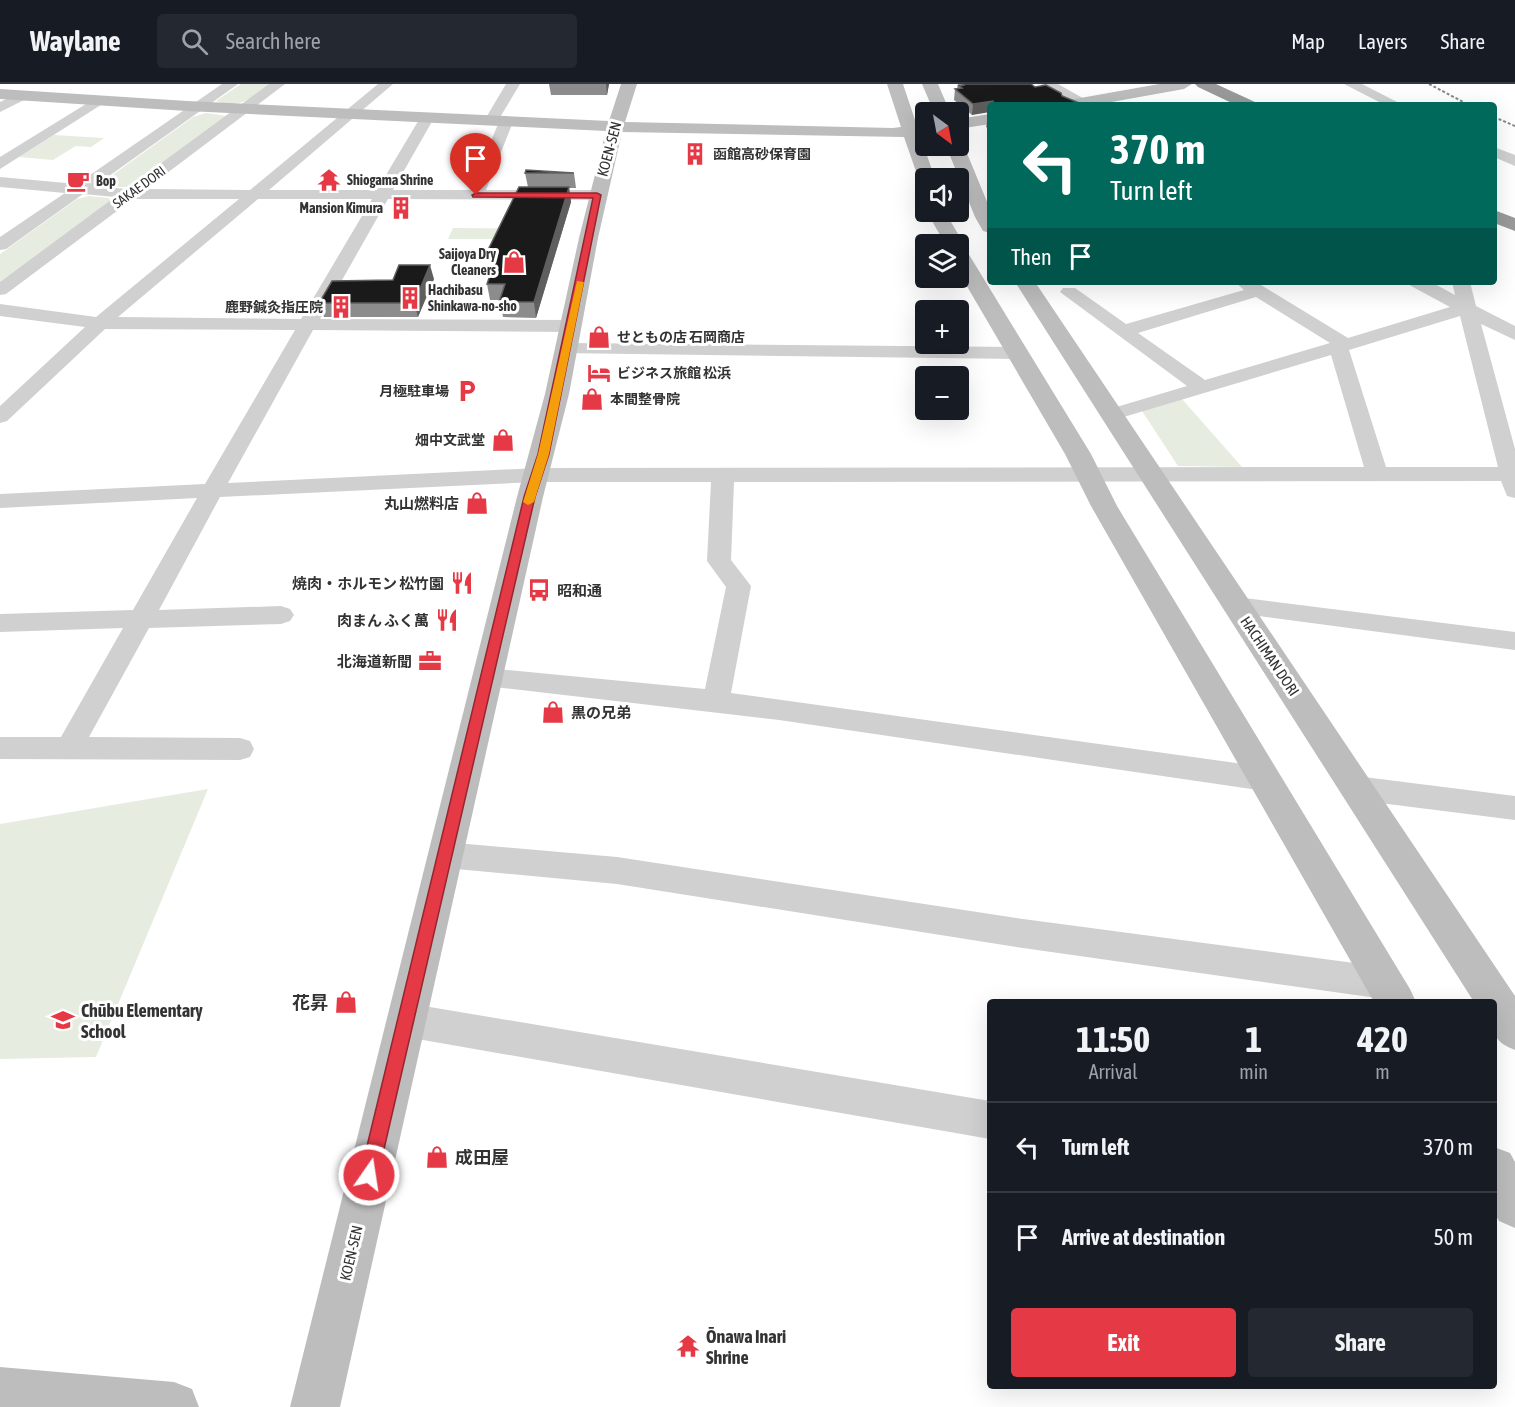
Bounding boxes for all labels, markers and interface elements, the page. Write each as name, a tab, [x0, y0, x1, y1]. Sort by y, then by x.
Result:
search box	[157, 14, 577, 68]
text: Waylane	[30, 25, 121, 57]
icon: search	[178, 25, 211, 58]
text: Search here	[226, 28, 321, 54]
text: Map	[1291, 29, 1325, 53]
text: Layers	[1358, 29, 1408, 53]
text: Share	[1441, 29, 1485, 53]
north arrow	[915, 102, 969, 156]
map controls	[915, 102, 969, 420]
street label: KOEN-SEN	[594, 120, 624, 178]
text: 370 m	[1110, 125, 1205, 173]
icon: left	[1011, 126, 1089, 204]
pin	[450, 133, 501, 195]
building icon: 函館高砂保育園	[682, 141, 708, 167]
icon: arrive	[459, 142, 492, 175]
place label: 函館高砂保育園	[713, 146, 811, 162]
street label: SAKAE DORI	[110, 163, 168, 211]
temple icon: Shiogama Shrine	[316, 167, 342, 193]
cafe icon: Bop	[65, 168, 91, 194]
button: sound	[915, 168, 969, 222]
place label: Shiogama Shrine	[347, 172, 433, 188]
place label: Bop	[96, 173, 116, 189]
text: Turn left	[1110, 175, 1193, 206]
building icon: Mansion Kimura	[388, 195, 414, 221]
place label: Mansion Kimura	[300, 200, 383, 216]
button: layers	[915, 234, 969, 288]
icon: arrive	[1064, 240, 1097, 273]
text: Then	[1011, 244, 1052, 270]
place label: Saijoya Dry Cleaners	[439, 246, 496, 278]
shop icon: Saijoya Dry Cleaners	[501, 249, 527, 275]
place label: Hachibasu Shinkawa-no-sho	[428, 282, 517, 314]
building icon: Hachibasu Shinkawa-no-sho	[397, 285, 423, 311]
building icon: 鹿野鍼灸指圧院	[328, 294, 354, 320]
place label: 鹿野鍼灸指圧院	[225, 299, 323, 315]
button: +	[915, 300, 969, 354]
shop icon: せともの店 石岡商店	[586, 324, 612, 350]
place label: せともの店 石岡商店	[617, 329, 745, 345]
hotel icon: ビジネス旅館 松浜	[586, 360, 612, 386]
place label: ビジネス旅館 松浜	[617, 365, 731, 381]
button: −	[915, 366, 969, 420]
parking icon: 月極駐車場	[454, 378, 480, 404]
place label: 月極駐車場	[379, 383, 449, 399]
shop icon: 本間整骨院	[579, 386, 605, 412]
place label: 本間整骨院	[610, 391, 680, 407]
shop icon: 畑中文武堂	[490, 427, 516, 453]
place label: 畑中文武堂	[415, 432, 485, 448]
shop icon: 丸山燃料店	[464, 490, 490, 516]
place label: 丸山燃料店	[384, 495, 459, 512]
restaurant icon: 焼肉・ホルモン 松竹園	[449, 570, 475, 596]
place label: 焼肉・ホルモン 松竹園	[292, 575, 444, 592]
bus stop icon: 昭和通	[526, 577, 552, 603]
place label: 昭和通	[557, 582, 602, 599]
restaurant icon: 肉まん ふく萬	[434, 607, 460, 633]
place label: 肉まん ふく萬	[337, 612, 429, 629]
street label: HACHIMAN DORI	[1237, 613, 1303, 699]
office icon: 北海道新聞	[417, 648, 443, 674]
place label: 北海道新聞	[337, 653, 412, 670]
shop icon: 黒の兄弟	[540, 699, 566, 725]
place label: 黒の兄弟	[571, 704, 631, 721]
shop icon: 花昇	[333, 989, 359, 1015]
place label: 花昇	[292, 992, 328, 1013]
place label: Chūbu Elementary School	[81, 1000, 203, 1042]
school or university icon: Chūbu Elementary School	[50, 1007, 76, 1033]
text: 11:50	[1076, 1018, 1150, 1060]
text: 1	[1245, 1018, 1262, 1060]
text: 420	[1357, 1018, 1408, 1060]
text: Arrival	[1089, 1060, 1138, 1083]
text: min	[1239, 1060, 1268, 1083]
text: m	[1375, 1060, 1390, 1083]
icon: left	[1011, 1131, 1044, 1164]
text: Turn left	[1062, 1134, 1129, 1160]
text: 370 m	[1423, 1134, 1473, 1160]
position arrow	[337, 1143, 401, 1207]
shop icon: 成田屋	[424, 1144, 450, 1170]
place label: 成田屋	[455, 1147, 509, 1168]
icon: arrive	[1011, 1221, 1044, 1254]
street label: KOEN-SEN	[336, 1224, 366, 1282]
text: Arrive at destination	[1062, 1224, 1225, 1250]
text: 50 m	[1433, 1224, 1473, 1250]
button: Exit	[1011, 1308, 1236, 1377]
button: Share	[1248, 1308, 1473, 1377]
place label: Ōnawa Inari Shrine	[706, 1326, 786, 1368]
temple icon: Ōnawa Inari Shrine	[675, 1333, 701, 1359]

